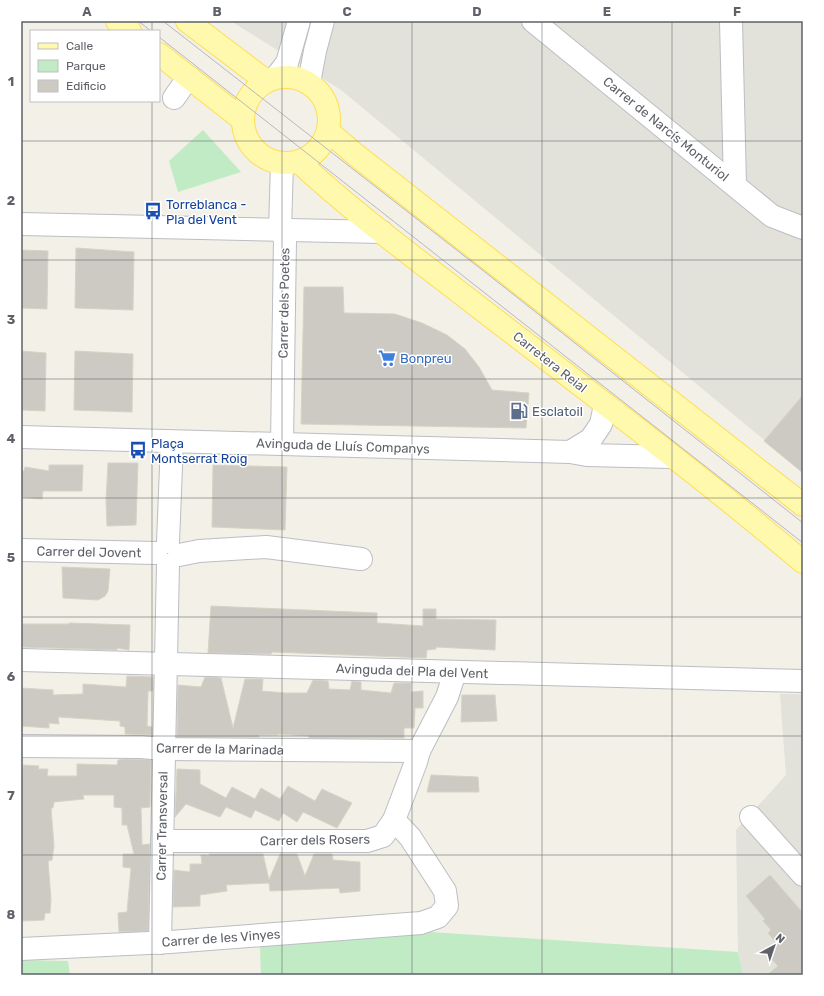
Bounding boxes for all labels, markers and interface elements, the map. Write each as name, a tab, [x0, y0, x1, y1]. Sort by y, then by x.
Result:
text: A	[82, 4, 92, 19]
text: B	[212, 4, 222, 19]
text: C	[342, 4, 352, 19]
text: D	[472, 4, 482, 19]
text: E	[603, 4, 611, 19]
text: F	[733, 4, 741, 19]
legend	[30, 30, 160, 102]
text: Calle	[66, 39, 93, 53]
text: Parque	[66, 59, 106, 73]
text: 1	[8, 74, 14, 89]
street label: Carrer de Narcís Monturiol	[600, 74, 732, 184]
text: Edificio	[66, 79, 106, 93]
text: 2	[7, 193, 15, 208]
place label: Torreblanca - Pla del Vent	[166, 197, 247, 227]
bus stop icon: Torreblanca - Pla del Vent	[143, 201, 163, 221]
street label: Carrer dels Poetes	[276, 247, 292, 358]
text: 3	[7, 312, 16, 327]
street label: Carretera Reial	[510, 329, 590, 395]
supermarket icon: Bonpreu	[377, 348, 397, 368]
place label: Bonpreu	[400, 351, 452, 366]
fuel station icon: Esclatoil	[509, 401, 529, 421]
place label: Esclatoil	[532, 404, 583, 419]
text: 4	[7, 431, 16, 446]
street label: Avinguda de Lluís Companys	[256, 435, 430, 458]
place label: Plaça Montserrat Roig	[151, 436, 248, 467]
bus stop icon: Plaça Montserrat Roig	[128, 440, 148, 460]
street label: Carrer del Jovent	[37, 544, 141, 560]
text: 5	[7, 550, 15, 565]
street label: Avinguda del Pla del Vent	[336, 661, 488, 682]
text: 6	[7, 669, 16, 684]
street label: Carrer de la Marinada	[156, 740, 284, 758]
street label: Carrer Transversal	[154, 771, 170, 881]
text: 7	[7, 788, 15, 803]
street label: Carrer dels Rosers	[260, 832, 371, 848]
text: 8	[7, 907, 16, 922]
street label: Carrer de les Vinyes	[161, 926, 281, 950]
north arrow	[754, 926, 794, 966]
text: N	[773, 931, 787, 946]

